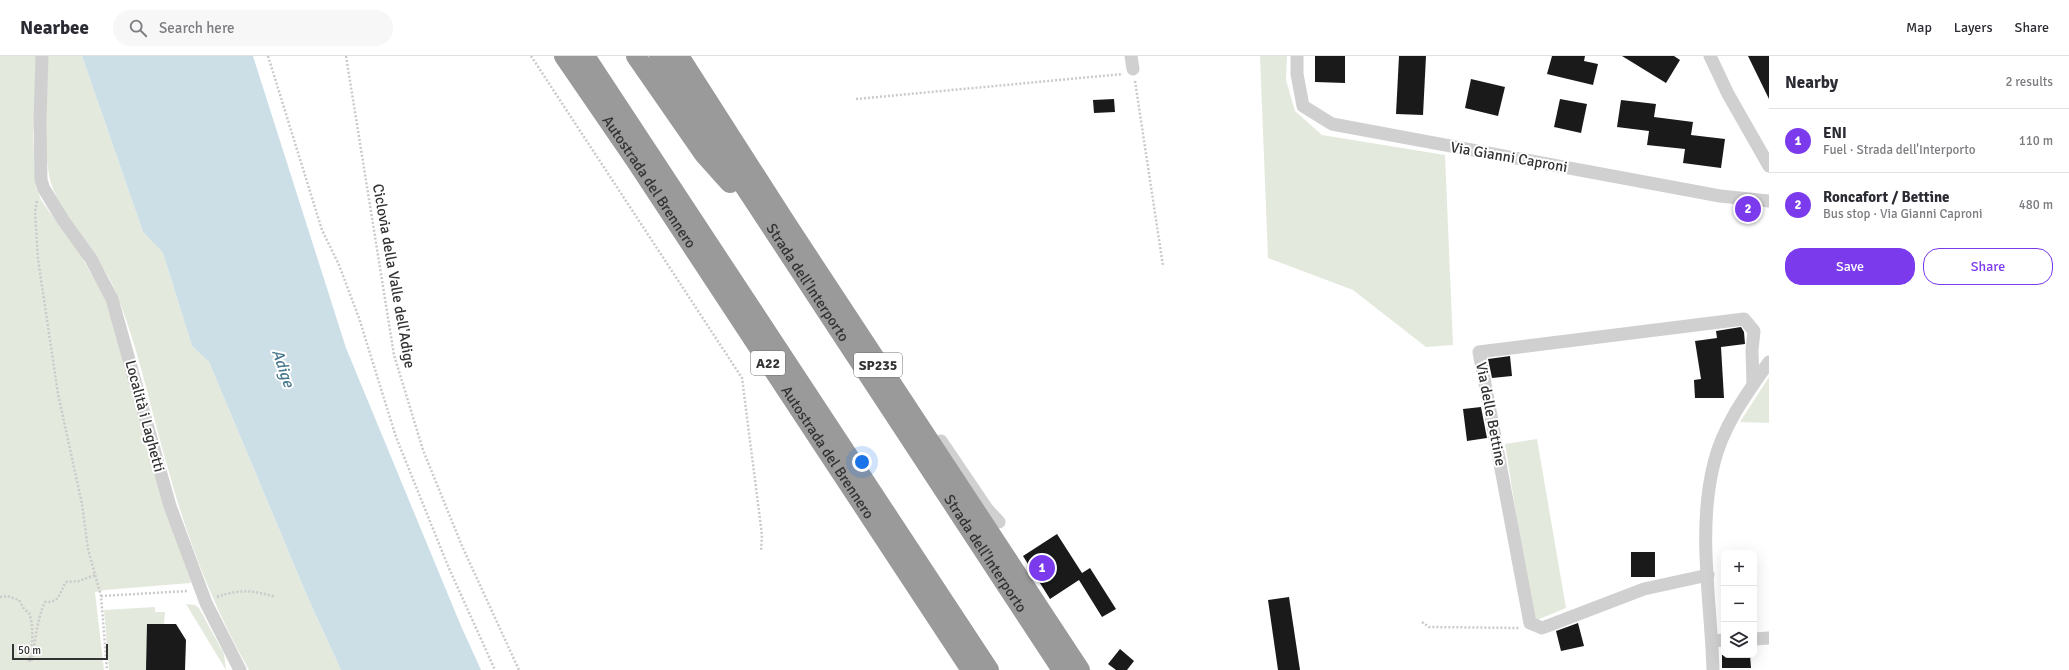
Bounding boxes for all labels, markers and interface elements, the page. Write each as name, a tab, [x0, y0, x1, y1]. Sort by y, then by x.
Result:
search box	[113, 10, 393, 46]
text: Nearbee	[20, 16, 89, 40]
icon: search	[127, 17, 149, 39]
text: Search here	[159, 19, 235, 37]
text: Map	[1906, 19, 1932, 36]
text: Layers	[1954, 19, 1993, 36]
text: Share	[2015, 19, 2049, 36]
text: Nearby	[1785, 72, 1838, 93]
text: 2 results	[2005, 74, 2053, 90]
street label: Autostrada del Brennero	[599, 112, 700, 252]
text: ENI	[1823, 124, 1847, 142]
text: 1	[1794, 133, 1802, 149]
text: 110 m	[2019, 133, 2053, 149]
street label: Via Gianni Caproni	[1449, 138, 1569, 176]
text: Fuel · Strada dell'Interporto	[1823, 142, 1976, 158]
street label: Ciclovia della Valle dell'Adige	[369, 182, 419, 370]
text: Roncafort / Bettine	[1823, 188, 1950, 206]
pin: 2	[1735, 194, 1761, 224]
text: 2	[1794, 197, 1802, 213]
text: 480 m	[2019, 197, 2053, 213]
text: Bus stop · Via Gianni Caproni	[1823, 206, 1983, 222]
street label: Strada dell'Interporto	[762, 220, 853, 345]
button: Save	[1785, 248, 1915, 285]
button: Share	[1923, 248, 2053, 285]
water label: Adige	[267, 347, 299, 391]
road number: A22	[751, 351, 785, 375]
road number: SP235	[854, 353, 902, 377]
street label: Località i Laghetti	[121, 358, 169, 474]
street label: Via delle Bettine	[1472, 361, 1510, 467]
street label: Autostrada del Brennero	[777, 382, 878, 522]
your location	[852, 452, 872, 472]
street label: Strada dell'Interporto	[940, 491, 1031, 616]
map controls	[1721, 550, 1757, 658]
button: +	[1721, 550, 1757, 586]
pin: 1	[1029, 553, 1055, 583]
button: −	[1721, 586, 1757, 622]
button: layers	[1721, 622, 1757, 658]
scale bar	[12, 642, 108, 661]
text: 50 m	[18, 644, 41, 657]

